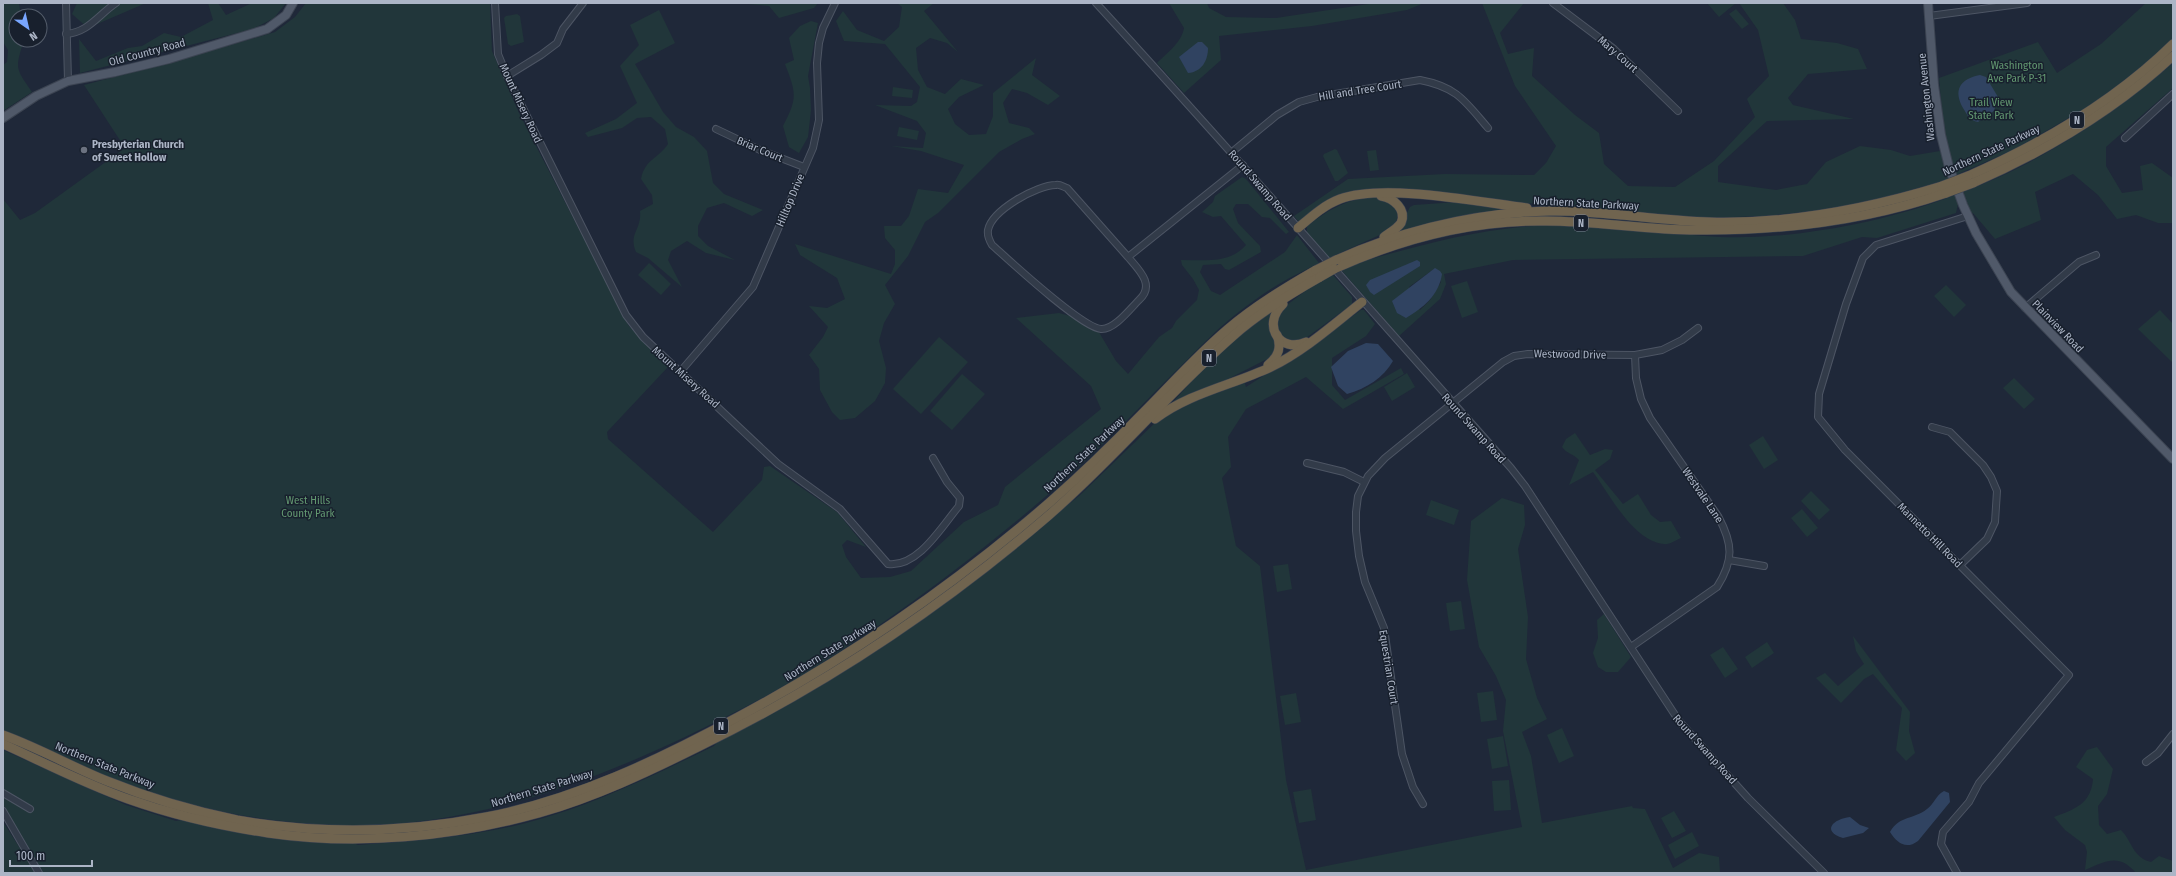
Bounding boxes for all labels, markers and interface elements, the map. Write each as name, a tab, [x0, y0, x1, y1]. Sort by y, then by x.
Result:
north arrow	[8, 8, 48, 48]
text: N	[27, 29, 40, 43]
street label: Mary Court	[1595, 33, 1641, 76]
street label: Old Country Road	[107, 36, 187, 69]
street label: Washington Avenue	[1915, 52, 1938, 141]
park label: Washington Ave Park P-31	[1988, 59, 2046, 85]
street label: Mount Misery Road	[496, 61, 545, 145]
street label: Hill and Tree Court	[1318, 77, 1403, 103]
park label: Trail View State Park	[1968, 96, 2015, 122]
road number: N	[2070, 112, 2084, 128]
street label: Northern State Parkway	[1940, 122, 2042, 179]
street label: Briar Court	[735, 134, 785, 165]
place label: Presbyterian Church of Sweet Hollow	[92, 138, 184, 164]
marker: Presbyterian Church of Sweet Hollow	[79, 145, 89, 155]
street label: Round Swamp Road	[1225, 147, 1294, 223]
street label: Hilltop Drive	[773, 172, 807, 229]
street label: Northern State Parkway	[1533, 194, 1639, 213]
road number: N	[1574, 215, 1588, 231]
street label: Plainview Road	[2029, 297, 2086, 355]
street label: Mount Misery Road	[649, 344, 722, 411]
street label: Westwood Drive	[1534, 347, 1606, 362]
road number: N	[1202, 350, 1216, 366]
street label: Round Swamp Road	[1439, 391, 1508, 466]
street label: Northern State Parkway	[1041, 413, 1128, 495]
street label: Westvale Lane	[1679, 465, 1726, 526]
park label: West Hills County Park	[281, 494, 336, 520]
street label: Mannetto Hill Road	[1895, 500, 1965, 570]
street label: Northern State Parkway	[782, 617, 879, 684]
street label: Equestrian Court	[1376, 629, 1401, 706]
street label: Round Swamp Road	[1670, 712, 1739, 787]
road number: N	[714, 718, 728, 734]
street label: Northern State Parkway	[53, 740, 156, 791]
street label: Northern State Parkway	[490, 767, 595, 810]
scale bar	[10, 842, 92, 868]
text: 100 m	[16, 849, 45, 863]

